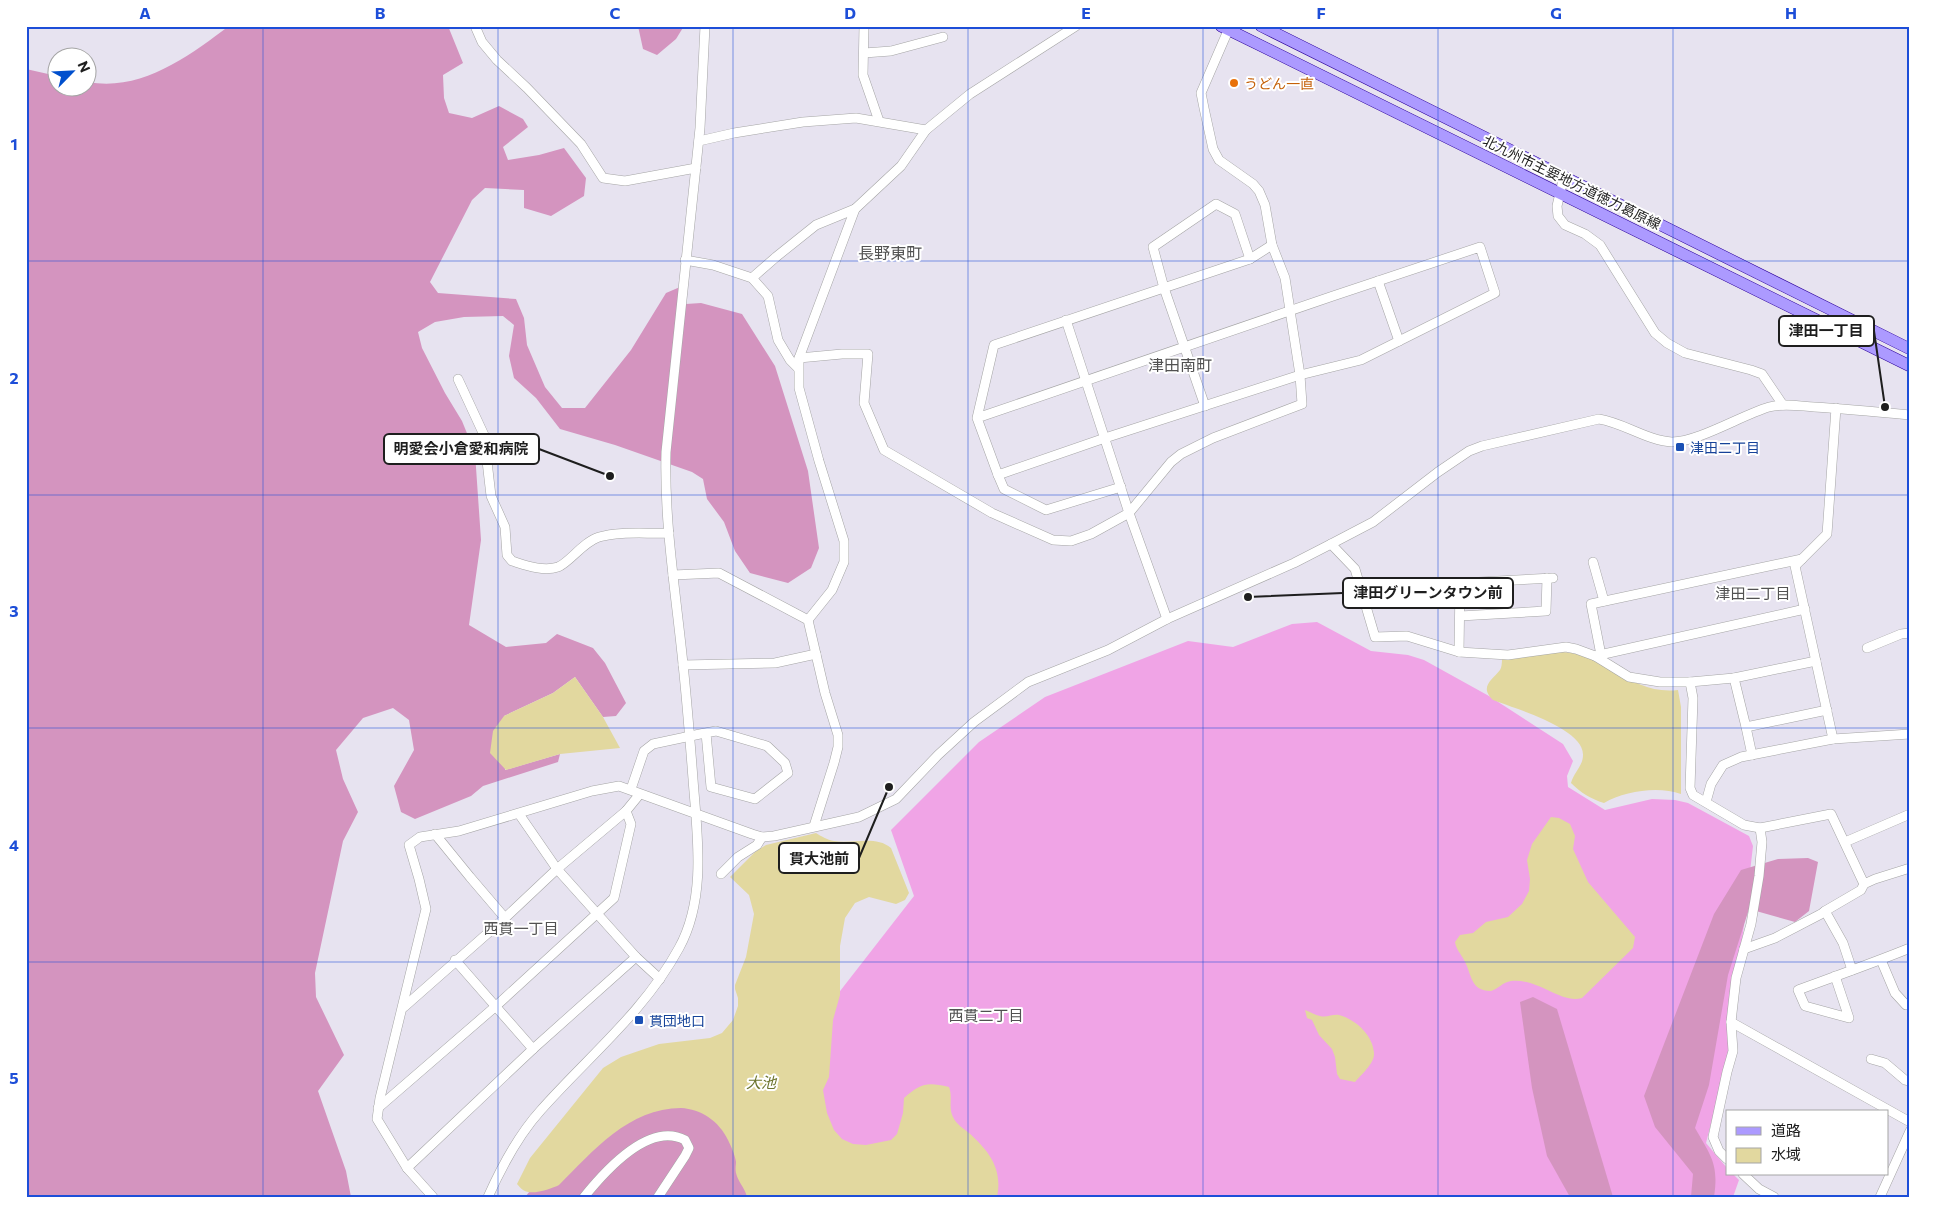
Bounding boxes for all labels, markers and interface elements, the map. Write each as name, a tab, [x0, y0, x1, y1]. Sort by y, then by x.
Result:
text: A	[139, 3, 151, 22]
text: B	[375, 3, 386, 22]
text: C	[610, 3, 621, 22]
text: D	[844, 3, 856, 22]
text: E	[1081, 3, 1091, 22]
text: F	[1316, 3, 1326, 22]
text: G	[1550, 3, 1562, 22]
text: H	[1785, 3, 1797, 22]
north arrow	[48, 48, 98, 98]
text: N	[74, 58, 94, 75]
place label: うどん一直	[1244, 75, 1314, 92]
marker: うどん一直	[1228, 77, 1240, 89]
street label: 北九州市主要地方道徳力葛原線	[1480, 131, 1664, 233]
text: 1	[10, 134, 18, 153]
district label: 長野東町	[858, 243, 922, 262]
callout: 津田一丁目	[1779, 316, 1874, 346]
text: 津田一丁目	[1788, 321, 1864, 339]
district label: 津田南町	[1148, 355, 1212, 374]
text: 2	[9, 368, 19, 387]
callout: 明愛会小倉愛和病院	[384, 434, 539, 464]
text: 明愛会小倉愛和病院	[393, 439, 529, 457]
place label: 津田二丁目	[1690, 439, 1760, 456]
marker: 津田二丁目	[1674, 441, 1686, 453]
callout: 津田グリーンタウン前	[1343, 578, 1513, 608]
text: 津田グリーンタウン前	[1353, 583, 1503, 601]
district label: 津田二丁目	[1715, 584, 1791, 602]
text: 3	[9, 601, 19, 620]
text: 4	[9, 835, 19, 854]
callout: 貫大池前	[779, 843, 859, 873]
text: 貫大池前	[789, 849, 849, 867]
district label: 西貫一丁目	[483, 919, 559, 937]
district label: 西貫二丁目	[948, 1006, 1024, 1024]
place label: 貫団地口	[649, 1012, 705, 1029]
marker: 貫団地口	[633, 1014, 645, 1026]
text: 5	[9, 1068, 19, 1087]
water label: 大池	[746, 1073, 778, 1091]
legend	[1726, 1110, 1888, 1176]
text: 道路	[1771, 1121, 1801, 1139]
text: 水域	[1771, 1145, 1801, 1163]

